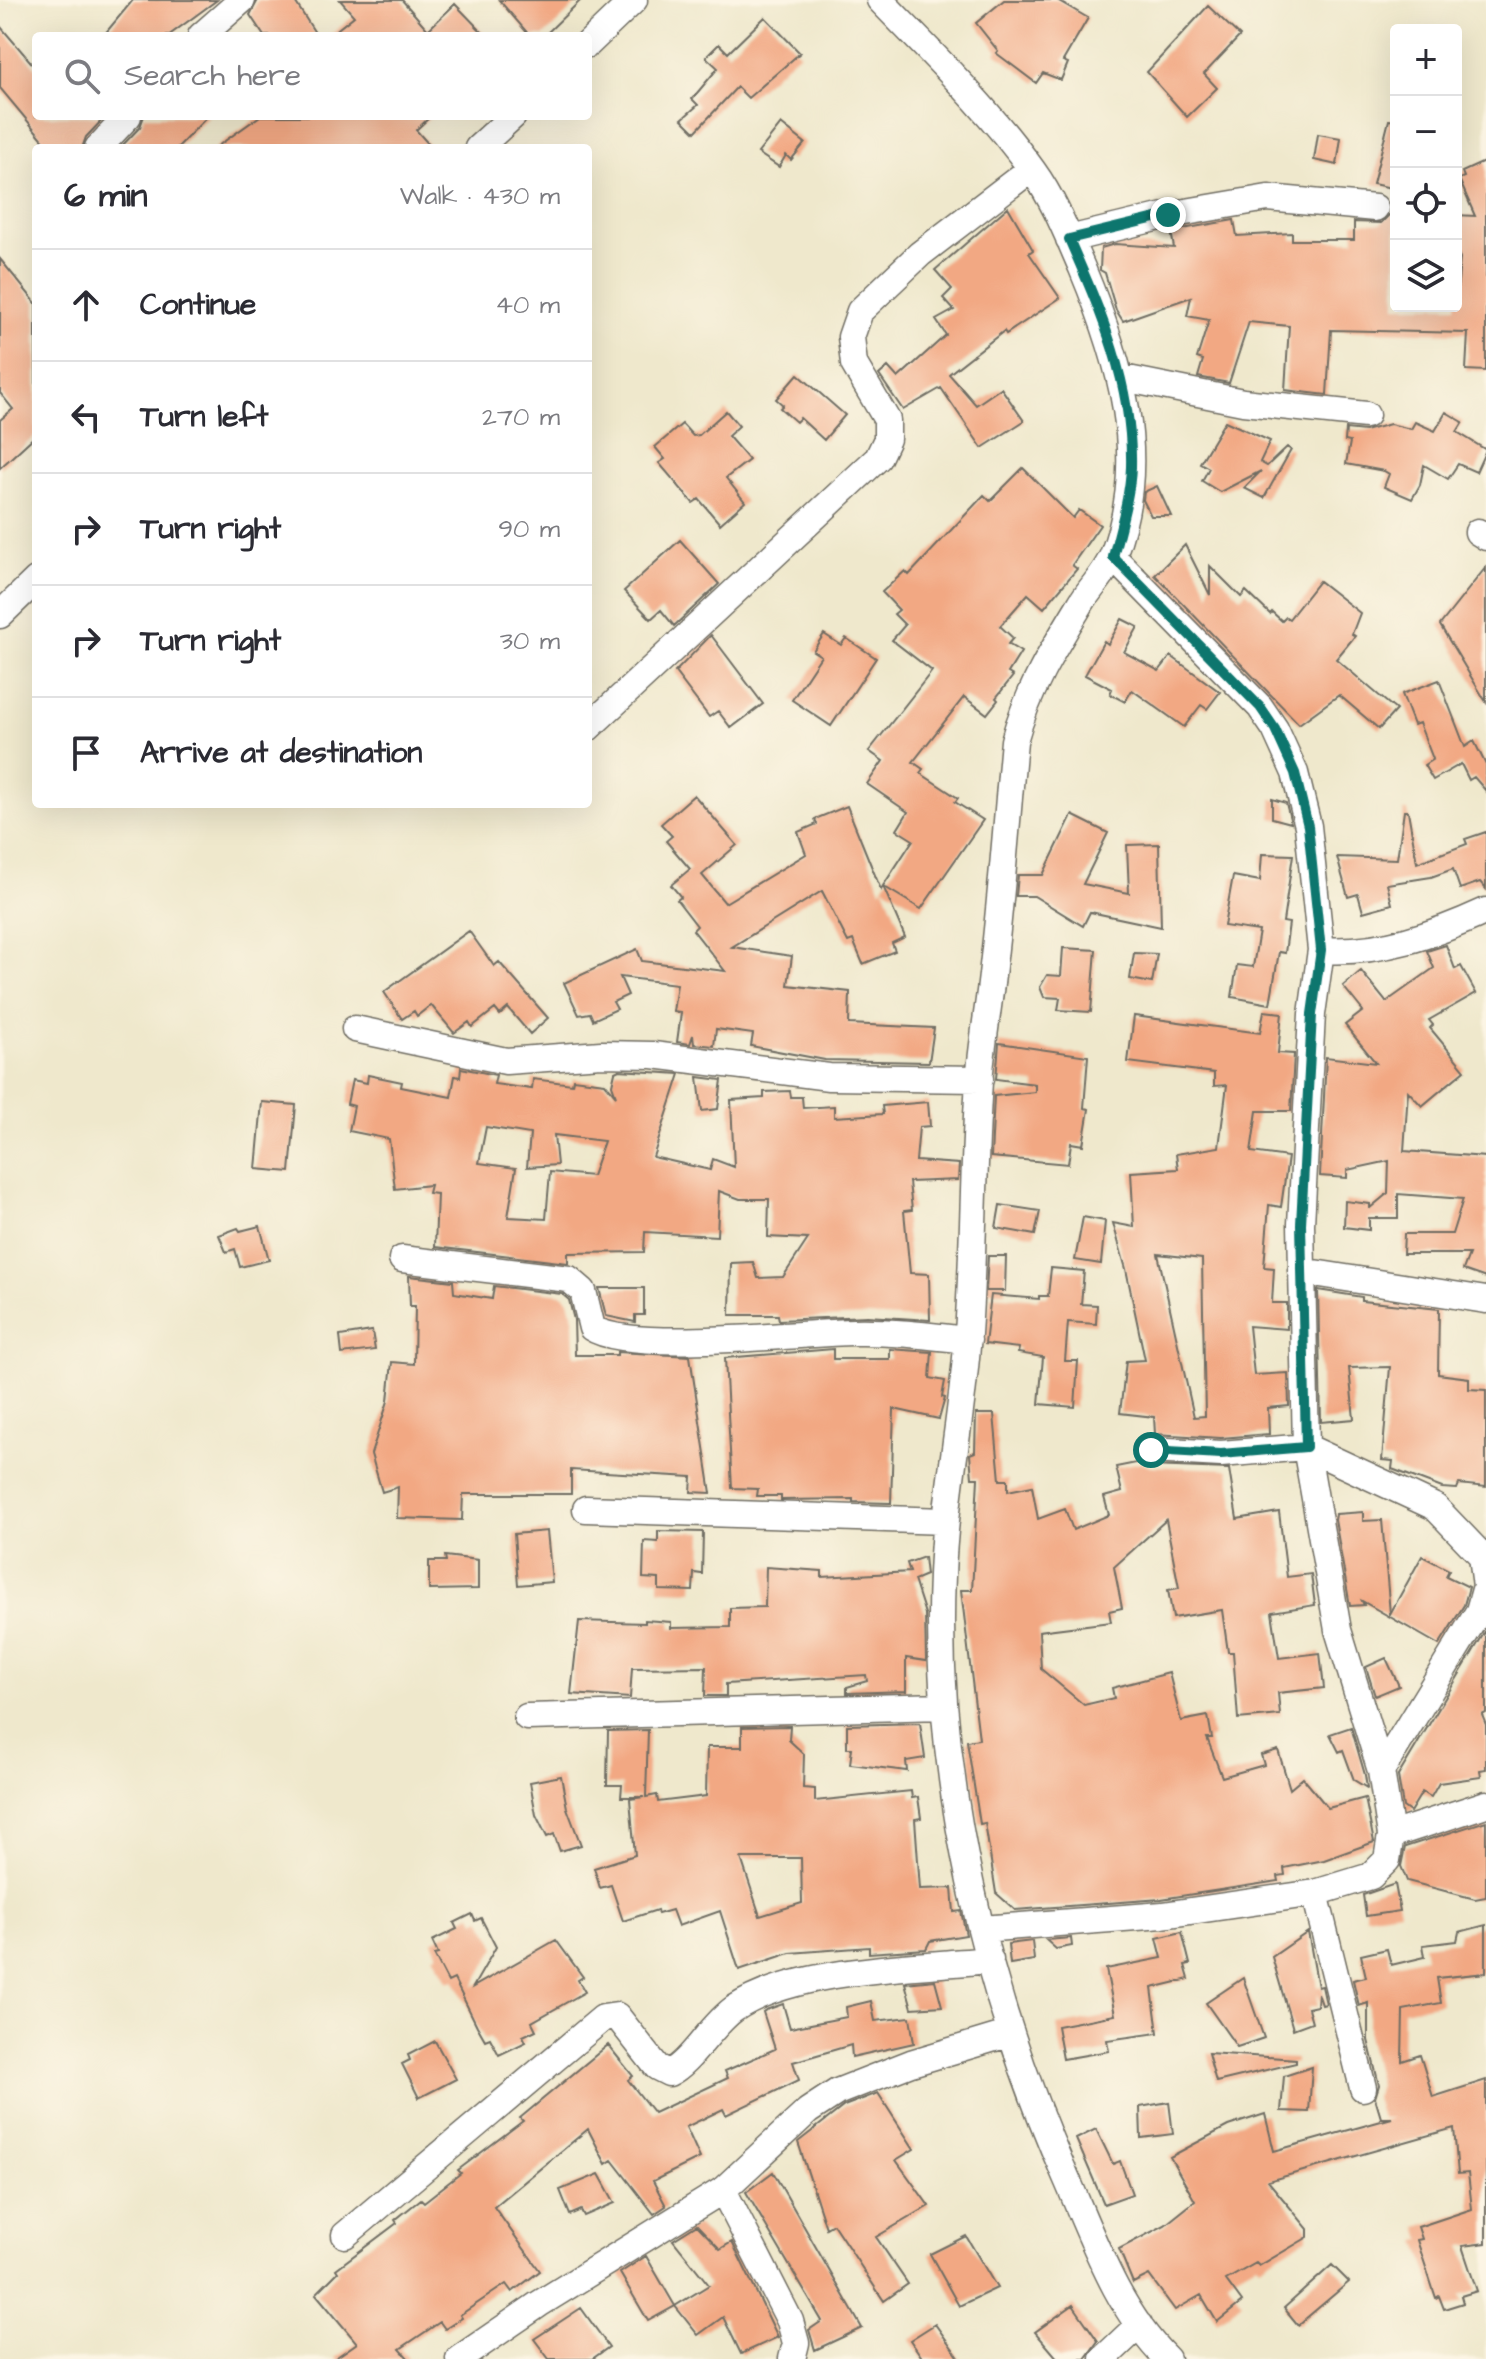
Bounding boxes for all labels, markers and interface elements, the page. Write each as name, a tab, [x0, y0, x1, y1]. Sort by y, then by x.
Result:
map controls	[1390, 24, 1462, 312]
button: +	[1390, 24, 1462, 96]
search box	[32, 32, 592, 120]
icon: search	[60, 54, 104, 98]
text: Search here	[124, 55, 301, 97]
button: −	[1390, 96, 1462, 168]
button: locate	[1390, 168, 1462, 240]
text: 6 min	[64, 172, 148, 220]
text: Walk · 430 m	[400, 178, 560, 214]
route end	[1150, 197, 1186, 233]
button: layers	[1390, 240, 1462, 312]
icon: ahead	[64, 283, 108, 327]
text: Continue	[140, 284, 256, 326]
text: 40 m	[495, 287, 560, 323]
icon: left	[64, 395, 108, 439]
text: Turn left	[140, 396, 268, 438]
text: 270 m	[482, 399, 560, 435]
icon: right	[64, 507, 108, 551]
text: Turn right	[140, 508, 281, 550]
text: 90 m	[498, 511, 560, 547]
icon: right	[64, 619, 108, 663]
text: Turn right	[140, 620, 281, 662]
text: 30 m	[500, 623, 560, 659]
icon: arrive	[64, 731, 108, 775]
text: Arrive at destination	[140, 732, 422, 774]
route start	[1133, 1432, 1169, 1468]

